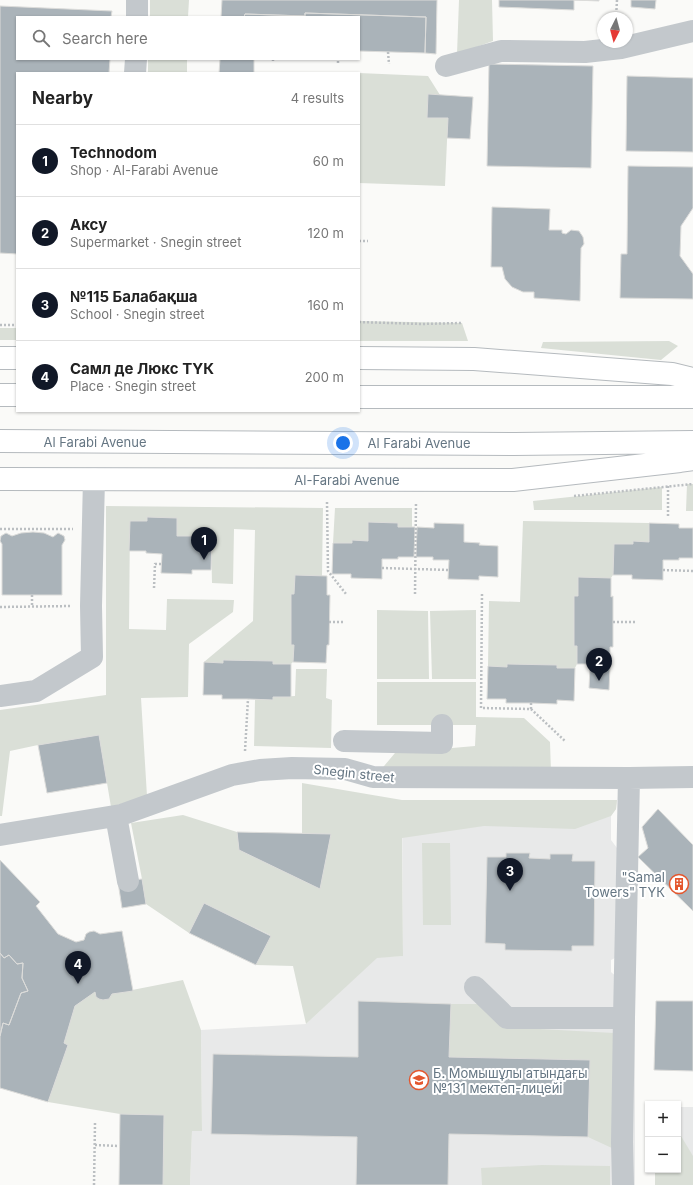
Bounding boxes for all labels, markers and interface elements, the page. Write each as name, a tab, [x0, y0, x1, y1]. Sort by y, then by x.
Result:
north arrow	[597, 12, 633, 48]
search box	[16, 16, 360, 60]
icon: search	[30, 27, 52, 49]
text: Search here	[62, 29, 148, 48]
text: Nearby	[32, 88, 93, 108]
text: 4 results	[291, 90, 344, 106]
text: Technodom	[70, 143, 157, 162]
text: 1	[42, 153, 48, 169]
text: 60 m	[313, 153, 344, 169]
text: Shop · Al-Farabi Avenue	[70, 162, 218, 178]
text: Аксу	[70, 215, 107, 234]
text: 2	[41, 225, 49, 241]
text: 120 m	[308, 225, 344, 241]
text: Supermarket · Snegin street	[70, 234, 241, 250]
text: №115 Балабақша	[70, 287, 198, 306]
text: 3	[41, 297, 49, 313]
text: 160 m	[307, 297, 344, 313]
text: School · Snegin street	[70, 306, 205, 322]
text: Самл де Люкс ТҮК	[70, 359, 214, 378]
text: 4	[41, 369, 49, 385]
text: 200 m	[305, 369, 344, 385]
text: Place · Snegin street	[70, 378, 196, 394]
your location	[333, 433, 353, 453]
street label: Al Farabi Avenue	[43, 434, 147, 450]
street label: Al Farabi Avenue	[367, 435, 471, 451]
street label: Al-Farabi Avenue	[294, 472, 400, 488]
pin: 1	[191, 527, 217, 560]
pin: 2	[586, 648, 612, 681]
street label: Snegin street	[313, 761, 395, 785]
pin: 3	[497, 858, 523, 891]
place label: "Samal Towers" ТҮК	[584, 869, 665, 900]
building icon: "Samal Towers" ТҮК	[668, 873, 690, 895]
pin: 4	[65, 951, 91, 984]
place label: Б. Момышұлы атындағы №131 мектеп-лицейі	[433, 1065, 588, 1096]
school or university icon: Б. Момышұлы атындағы №131 мектеп-лицейі	[408, 1069, 430, 1091]
map controls	[645, 1101, 681, 1173]
button: +	[645, 1101, 681, 1137]
button: −	[645, 1137, 681, 1173]

